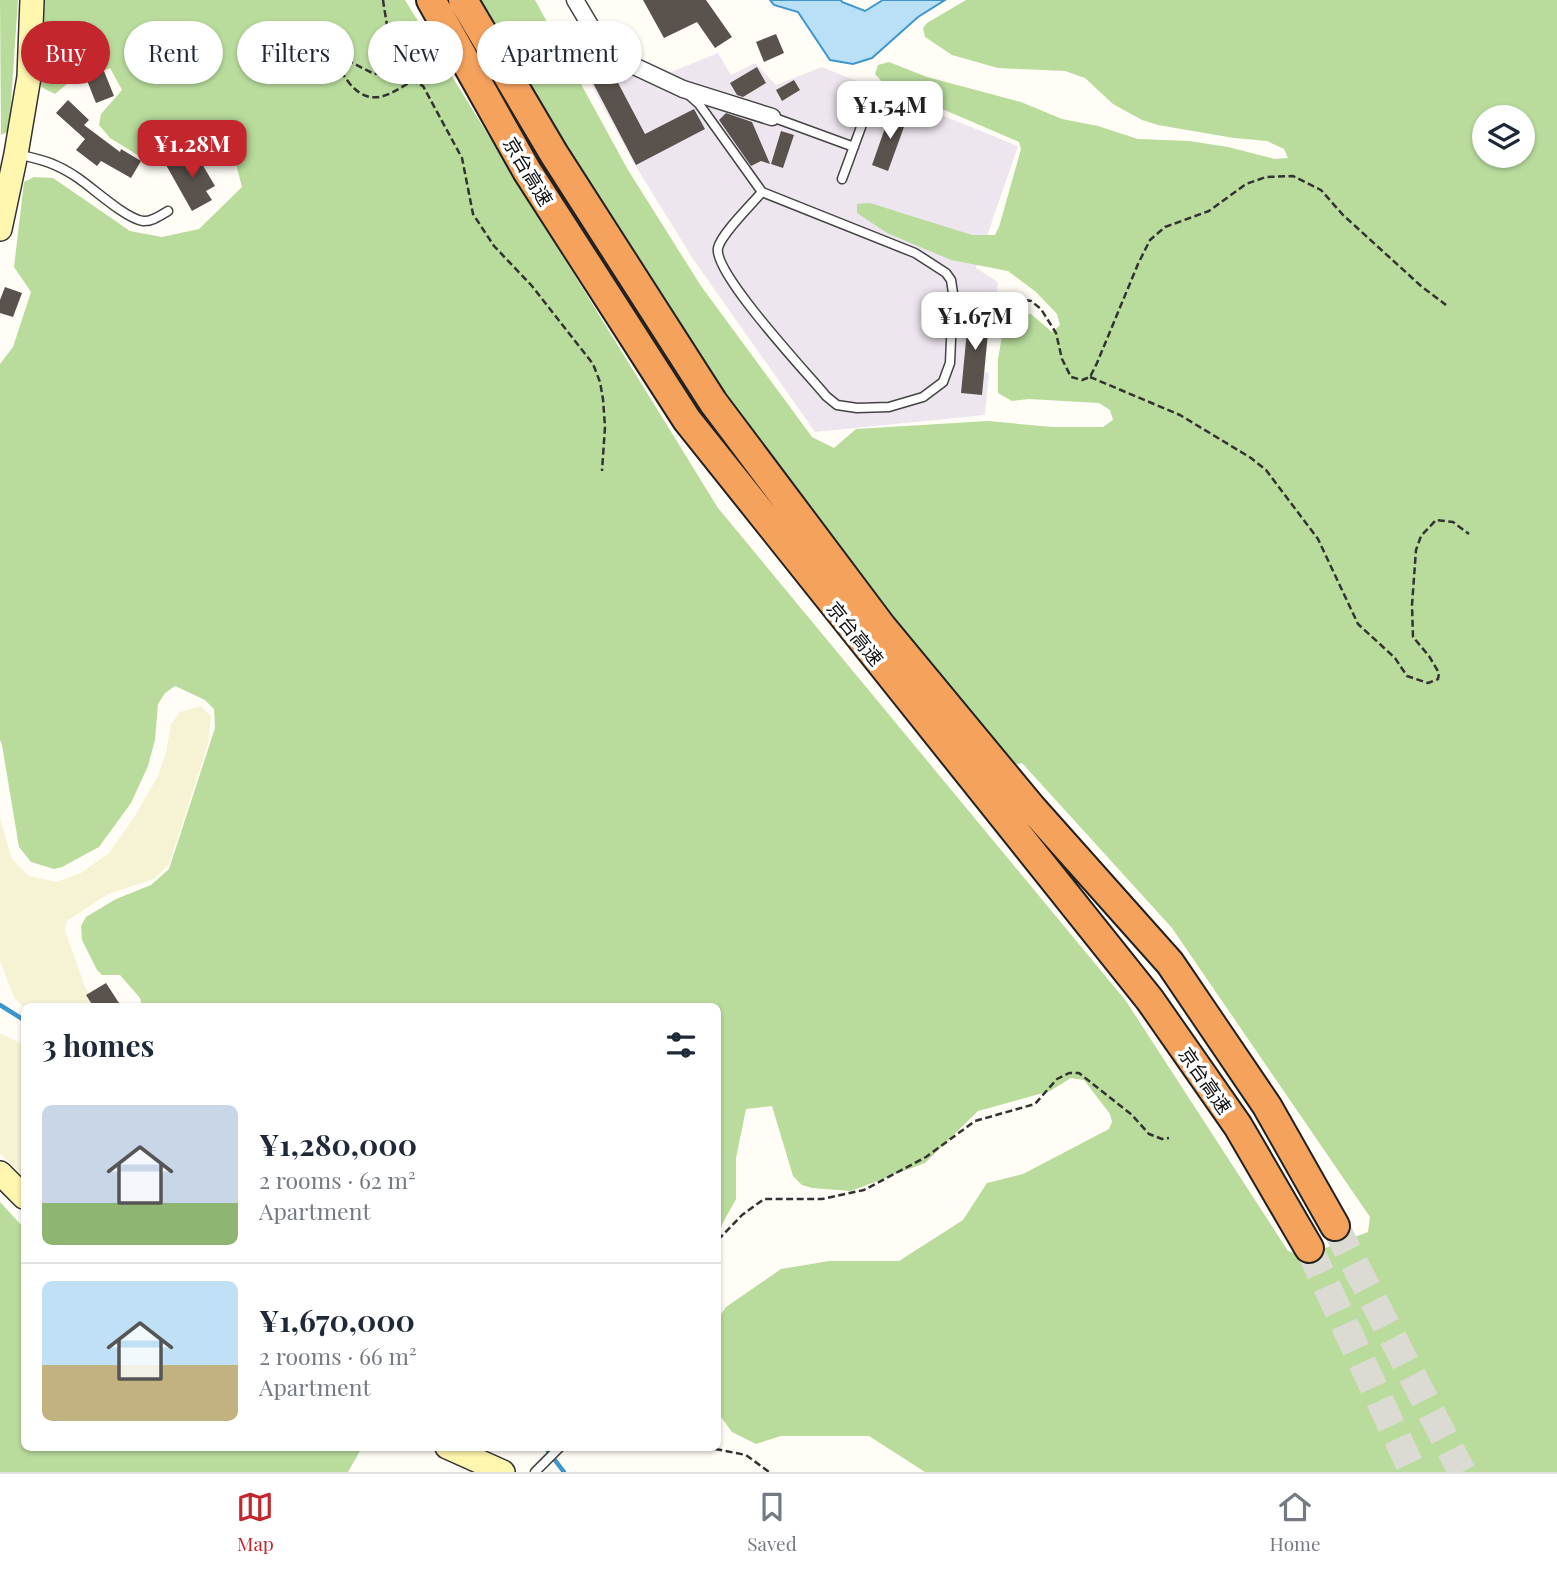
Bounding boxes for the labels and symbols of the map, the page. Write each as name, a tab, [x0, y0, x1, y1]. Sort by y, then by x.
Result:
pin: ¥1.54M	[833, 82, 947, 141]
pin: ¥1.28M	[135, 120, 249, 180]
street label: 京台高速	[498, 132, 560, 210]
pin: ¥1.67M	[918, 292, 1032, 352]
street label: 京台高速	[822, 595, 890, 671]
street label: 京台高速	[1174, 1041, 1238, 1119]

